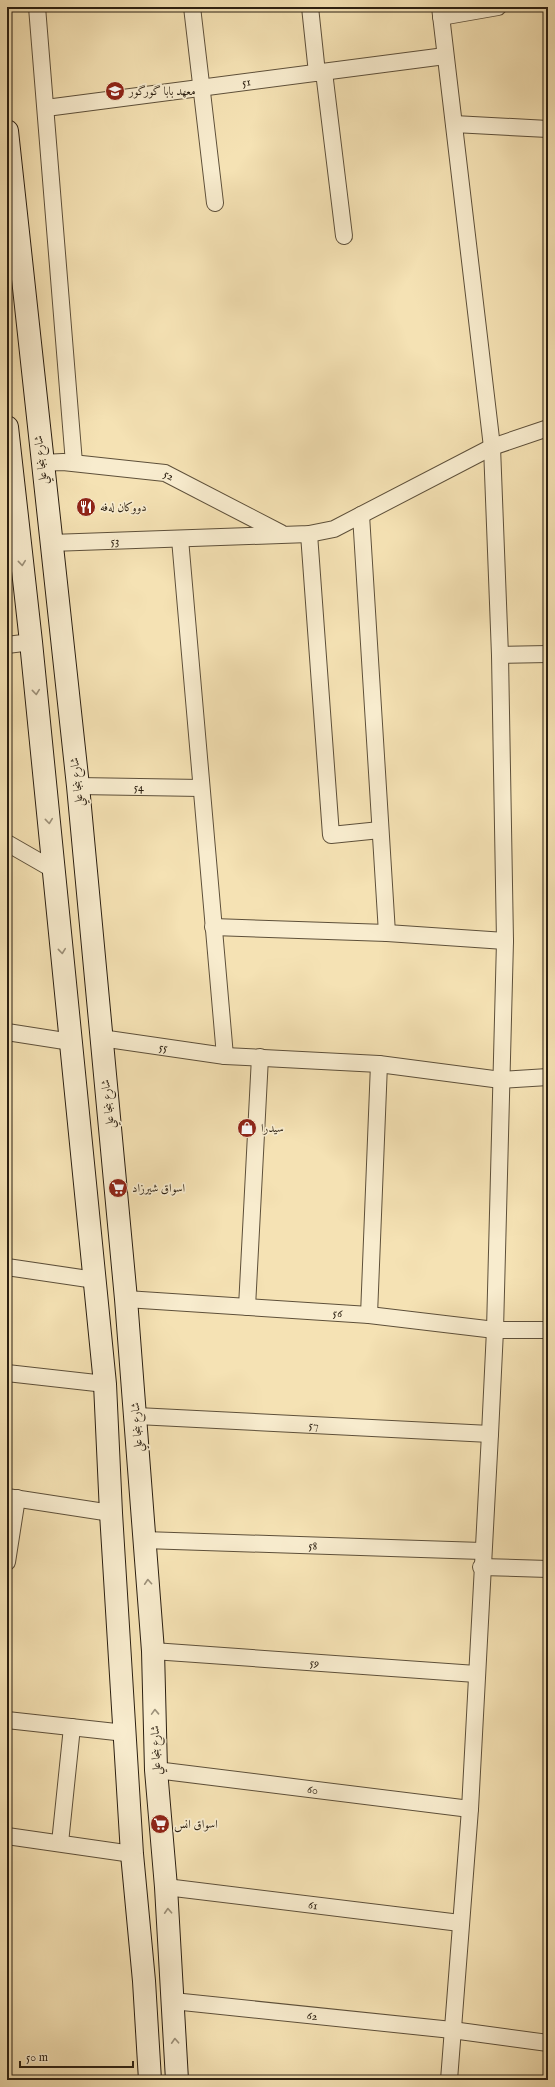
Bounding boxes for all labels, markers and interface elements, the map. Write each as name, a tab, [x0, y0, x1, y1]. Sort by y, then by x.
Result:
street label: 51	[241, 74, 252, 90]
school or university icon: معهد بابا گورگور	[104, 80, 126, 102]
place label: معهد بابا گورگور	[128, 84, 196, 99]
street label: شارع بنجا علي	[31, 434, 55, 485]
street label: 52	[161, 466, 177, 484]
restaurant icon: دووكان لەفە	[75, 496, 97, 518]
place label: دووكان لەفە	[100, 500, 147, 515]
street label: 53	[110, 533, 120, 548]
one-way arrow	[17, 560, 26, 566]
one-way arrow	[31, 689, 40, 695]
street label: شارع بنجا علي	[67, 756, 91, 807]
street label: 54	[134, 779, 144, 795]
one-way arrow	[44, 818, 53, 824]
one-way arrow	[57, 948, 66, 954]
street label: 55	[158, 1039, 169, 1055]
street label: شارع بنجا علي	[98, 1078, 122, 1129]
shop icon: سيدرا	[236, 1117, 258, 1139]
place label: سيدرا	[261, 1121, 284, 1136]
supermarket icon: اسواق شيرزاد	[107, 1177, 129, 1199]
place label: اسواق شيرزاد	[132, 1181, 186, 1196]
street label: 56	[332, 1305, 344, 1321]
street label: شارع بنجا علي	[128, 1401, 150, 1452]
street label: 57	[308, 1417, 319, 1433]
street label: 58	[308, 1538, 318, 1553]
one-way arrow	[143, 1579, 152, 1585]
street label: 59	[309, 1655, 320, 1670]
one-way arrow	[151, 1709, 159, 1715]
street label: شارع بنجا علي	[148, 1725, 168, 1775]
street label: 60	[306, 1781, 319, 1798]
supermarket icon: اسواق انس	[149, 1813, 171, 1835]
place label: اسواق انس	[174, 1817, 218, 1833]
street label: 61	[307, 1897, 319, 1913]
one-way arrow	[163, 1908, 172, 1914]
street label: 62	[306, 2007, 319, 2024]
one-way arrow	[171, 2038, 180, 2044]
scale bar	[20, 2043, 133, 2069]
text: 50 m	[26, 2050, 48, 2065]

